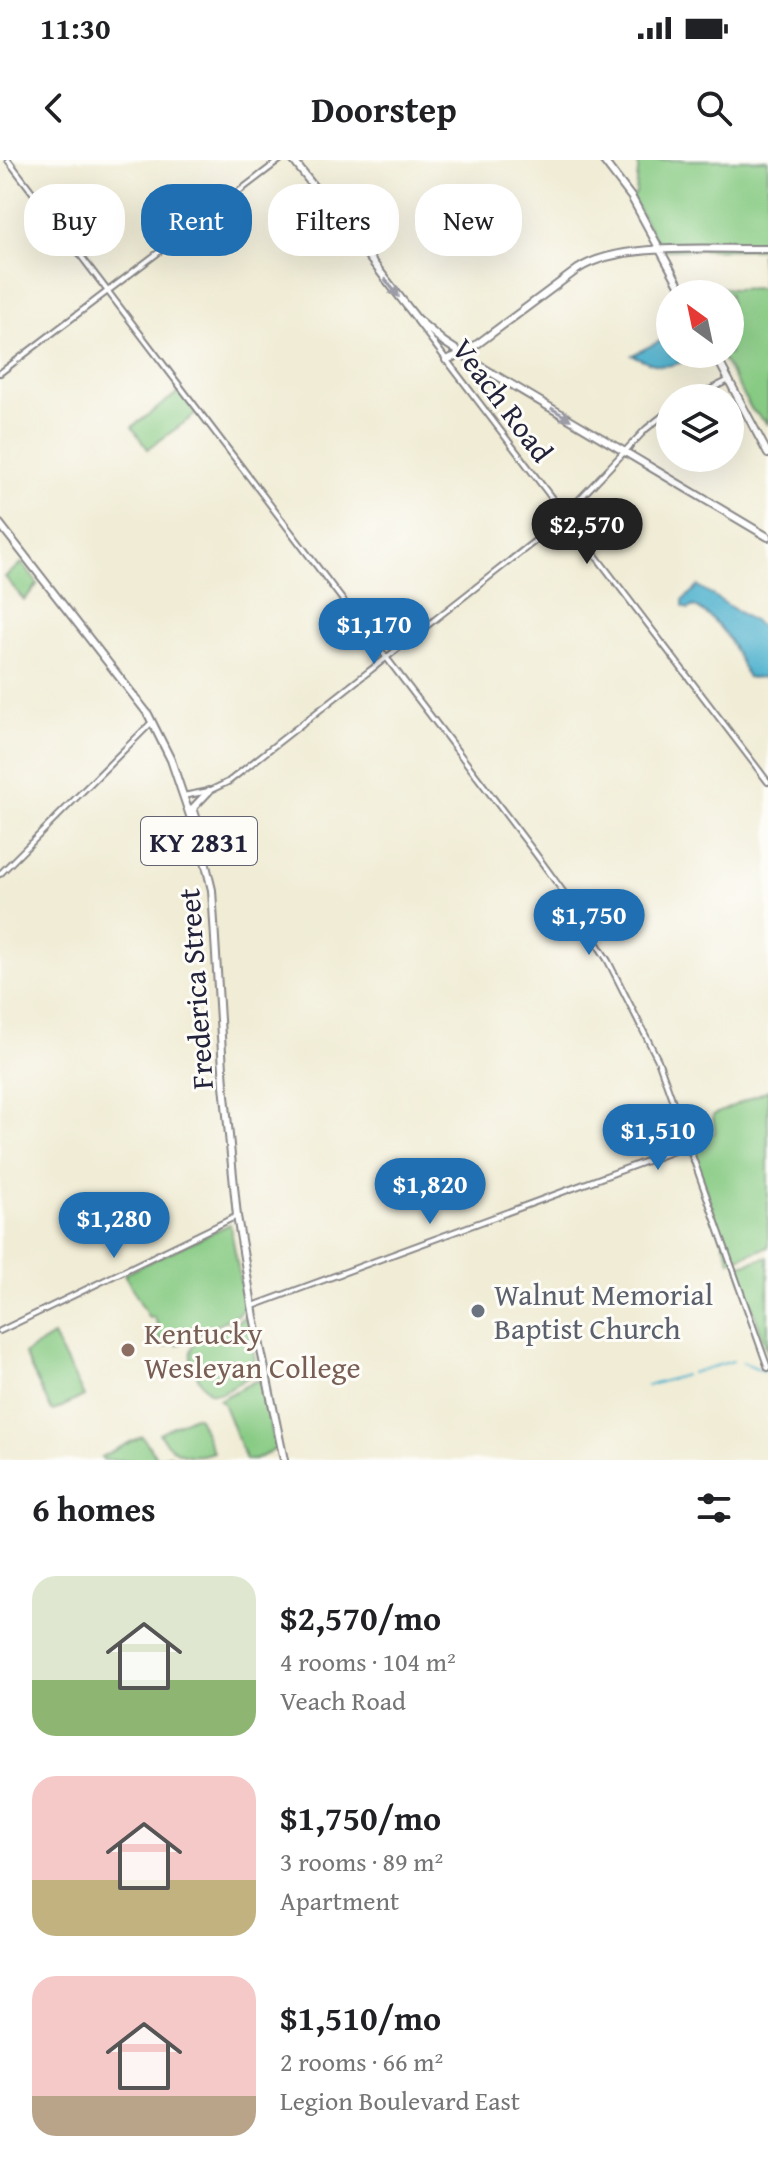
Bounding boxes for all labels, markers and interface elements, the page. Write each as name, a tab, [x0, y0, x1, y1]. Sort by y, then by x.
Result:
text: 11:30	[40, 6, 111, 50]
text: Doorstep	[311, 82, 457, 135]
icon: back	[32, 86, 76, 130]
icon: search	[692, 86, 736, 130]
chip: Buy	[24, 184, 125, 256]
chip: Rent	[141, 184, 252, 256]
chip: Filters	[268, 184, 399, 256]
chip: New	[415, 184, 522, 256]
one-way arrow	[384, 278, 400, 298]
north arrow	[656, 280, 744, 368]
map controls	[656, 280, 744, 472]
street label: Veach Road	[442, 329, 564, 471]
button: layers	[656, 384, 744, 472]
one-way arrow	[550, 407, 572, 421]
pin: $2,570	[522, 498, 652, 566]
text: $2,570	[550, 504, 624, 543]
pin: $1,170	[309, 598, 439, 666]
text: $1,170	[337, 604, 411, 643]
road number: KY 2831	[141, 817, 257, 865]
street label: Frederica Street	[166, 887, 224, 1091]
pin: $1,750	[524, 889, 654, 957]
text: $1,750	[552, 895, 626, 934]
pin: $1,510	[593, 1104, 723, 1172]
text: $1,510	[621, 1110, 695, 1149]
pin: $1,820	[365, 1158, 495, 1226]
text: $1,820	[393, 1164, 467, 1203]
pin: $1,280	[49, 1192, 179, 1260]
text: $1,280	[77, 1198, 151, 1237]
place label: Walnut Memorial Baptist Church	[494, 1272, 713, 1350]
marker: Walnut Memorial Baptist Church	[469, 1302, 487, 1320]
place label: Kentucky Wesleyan College	[144, 1311, 360, 1389]
marker: Kentucky Wesleyan College	[119, 1341, 137, 1359]
text: 6 homes	[32, 1484, 156, 1533]
icon: filters	[692, 1486, 736, 1530]
text: $2,570/mo	[280, 1593, 441, 1642]
icon: home	[96, 1608, 192, 1704]
text: 4 rooms · 104 m²	[280, 1642, 456, 1681]
text: Veach Road	[280, 1681, 406, 1720]
text: $1,750/mo	[280, 1793, 441, 1842]
icon: home	[96, 1808, 192, 1904]
text: 3 rooms · 89 m²	[280, 1842, 443, 1881]
text: Apartment	[280, 1881, 399, 1920]
text: $1,510/mo	[280, 1993, 441, 2042]
icon: home	[96, 2008, 192, 2104]
text: 2 rooms · 66 m²	[280, 2042, 443, 2081]
text: Legion Boulevard East	[280, 2081, 520, 2120]

